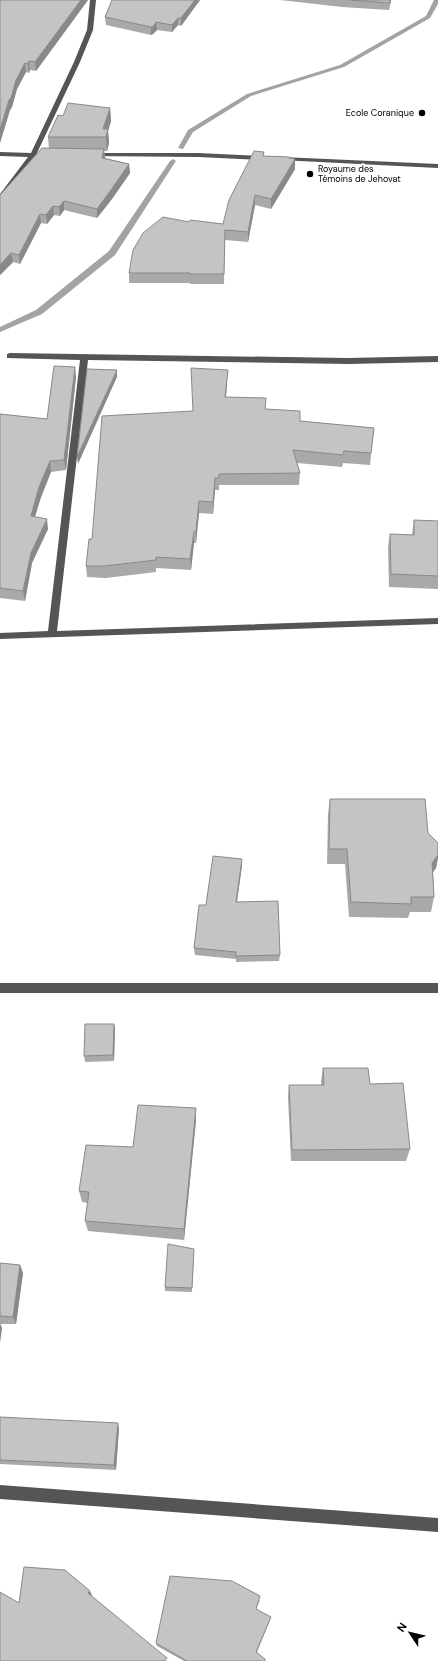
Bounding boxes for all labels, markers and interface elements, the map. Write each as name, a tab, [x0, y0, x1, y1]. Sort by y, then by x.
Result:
place label: Ecole Coranique	[346, 107, 414, 119]
marker: Ecole Coranique	[417, 108, 427, 118]
place label: Royaume des Témoins de Jehovat	[318, 163, 401, 185]
marker: Royaume des Témoins de Jehovat	[305, 169, 315, 179]
north arrow	[390, 1613, 430, 1653]
text: N	[394, 1620, 410, 1635]

